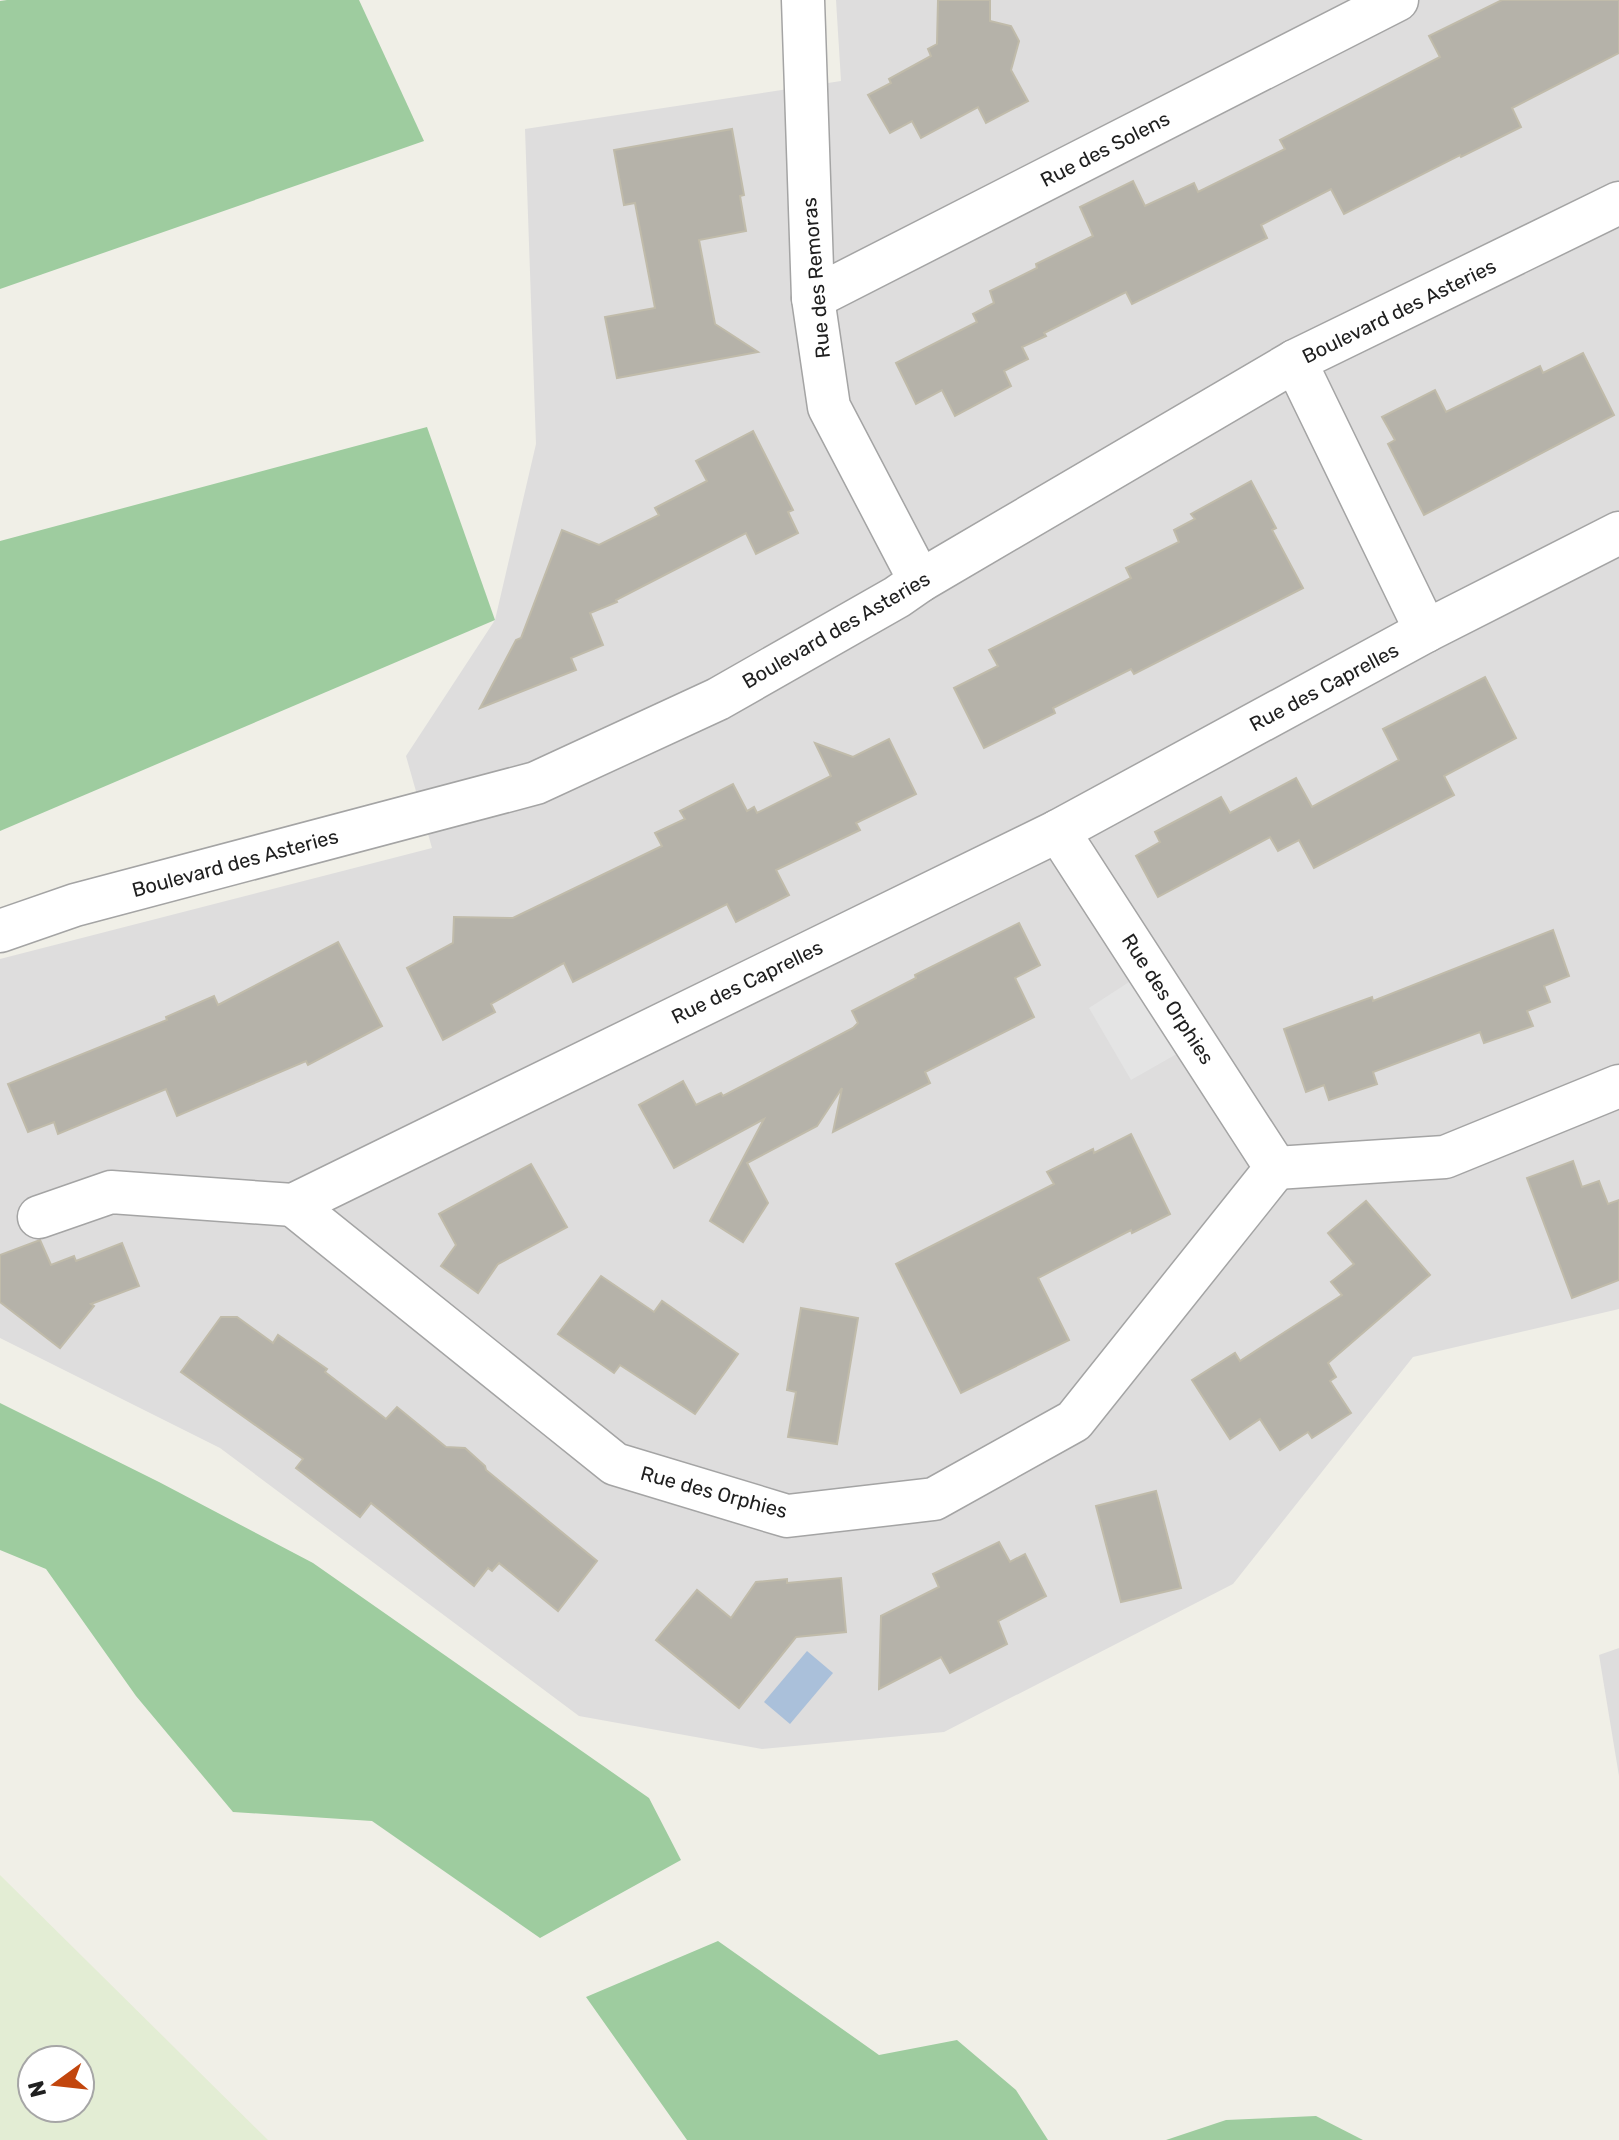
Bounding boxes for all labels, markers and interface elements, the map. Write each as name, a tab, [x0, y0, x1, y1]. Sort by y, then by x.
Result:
street label: Rue des Solens	[1036, 106, 1174, 192]
street label: Rue des Remoras	[797, 196, 835, 360]
street label: Boulevard des Asteries	[1298, 254, 1500, 368]
street label: Boulevard des Asteries	[738, 566, 934, 694]
street label: Rue des Caprelles	[1245, 638, 1403, 736]
street label: Boulevard des Asteries	[129, 824, 341, 902]
street label: Rue des Orphies	[1117, 929, 1219, 1069]
street label: Rue des Caprelles	[667, 935, 827, 1029]
street label: Rue des Orphies	[638, 1461, 790, 1523]
north arrow	[16, 2044, 96, 2124]
text: N	[22, 2078, 52, 2100]

